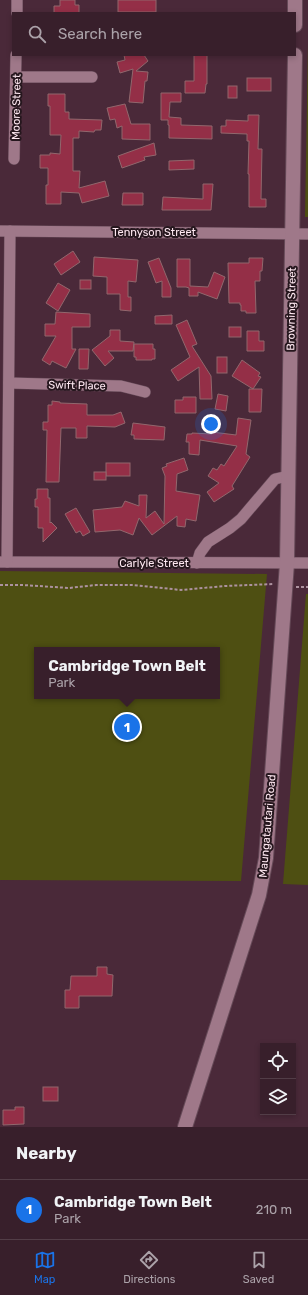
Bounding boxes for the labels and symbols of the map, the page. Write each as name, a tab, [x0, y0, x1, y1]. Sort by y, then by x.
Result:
street label: Moore Street	[9, 73, 24, 140]
street label: Tennyson Street	[112, 226, 197, 239]
street label: Browning Street	[284, 266, 299, 351]
street label: Swift Place	[48, 378, 106, 393]
your location	[201, 414, 221, 434]
street label: Carlyle Street	[119, 557, 190, 570]
pin: 1	[114, 712, 140, 742]
street label: Maungatautari Road	[257, 774, 278, 878]

